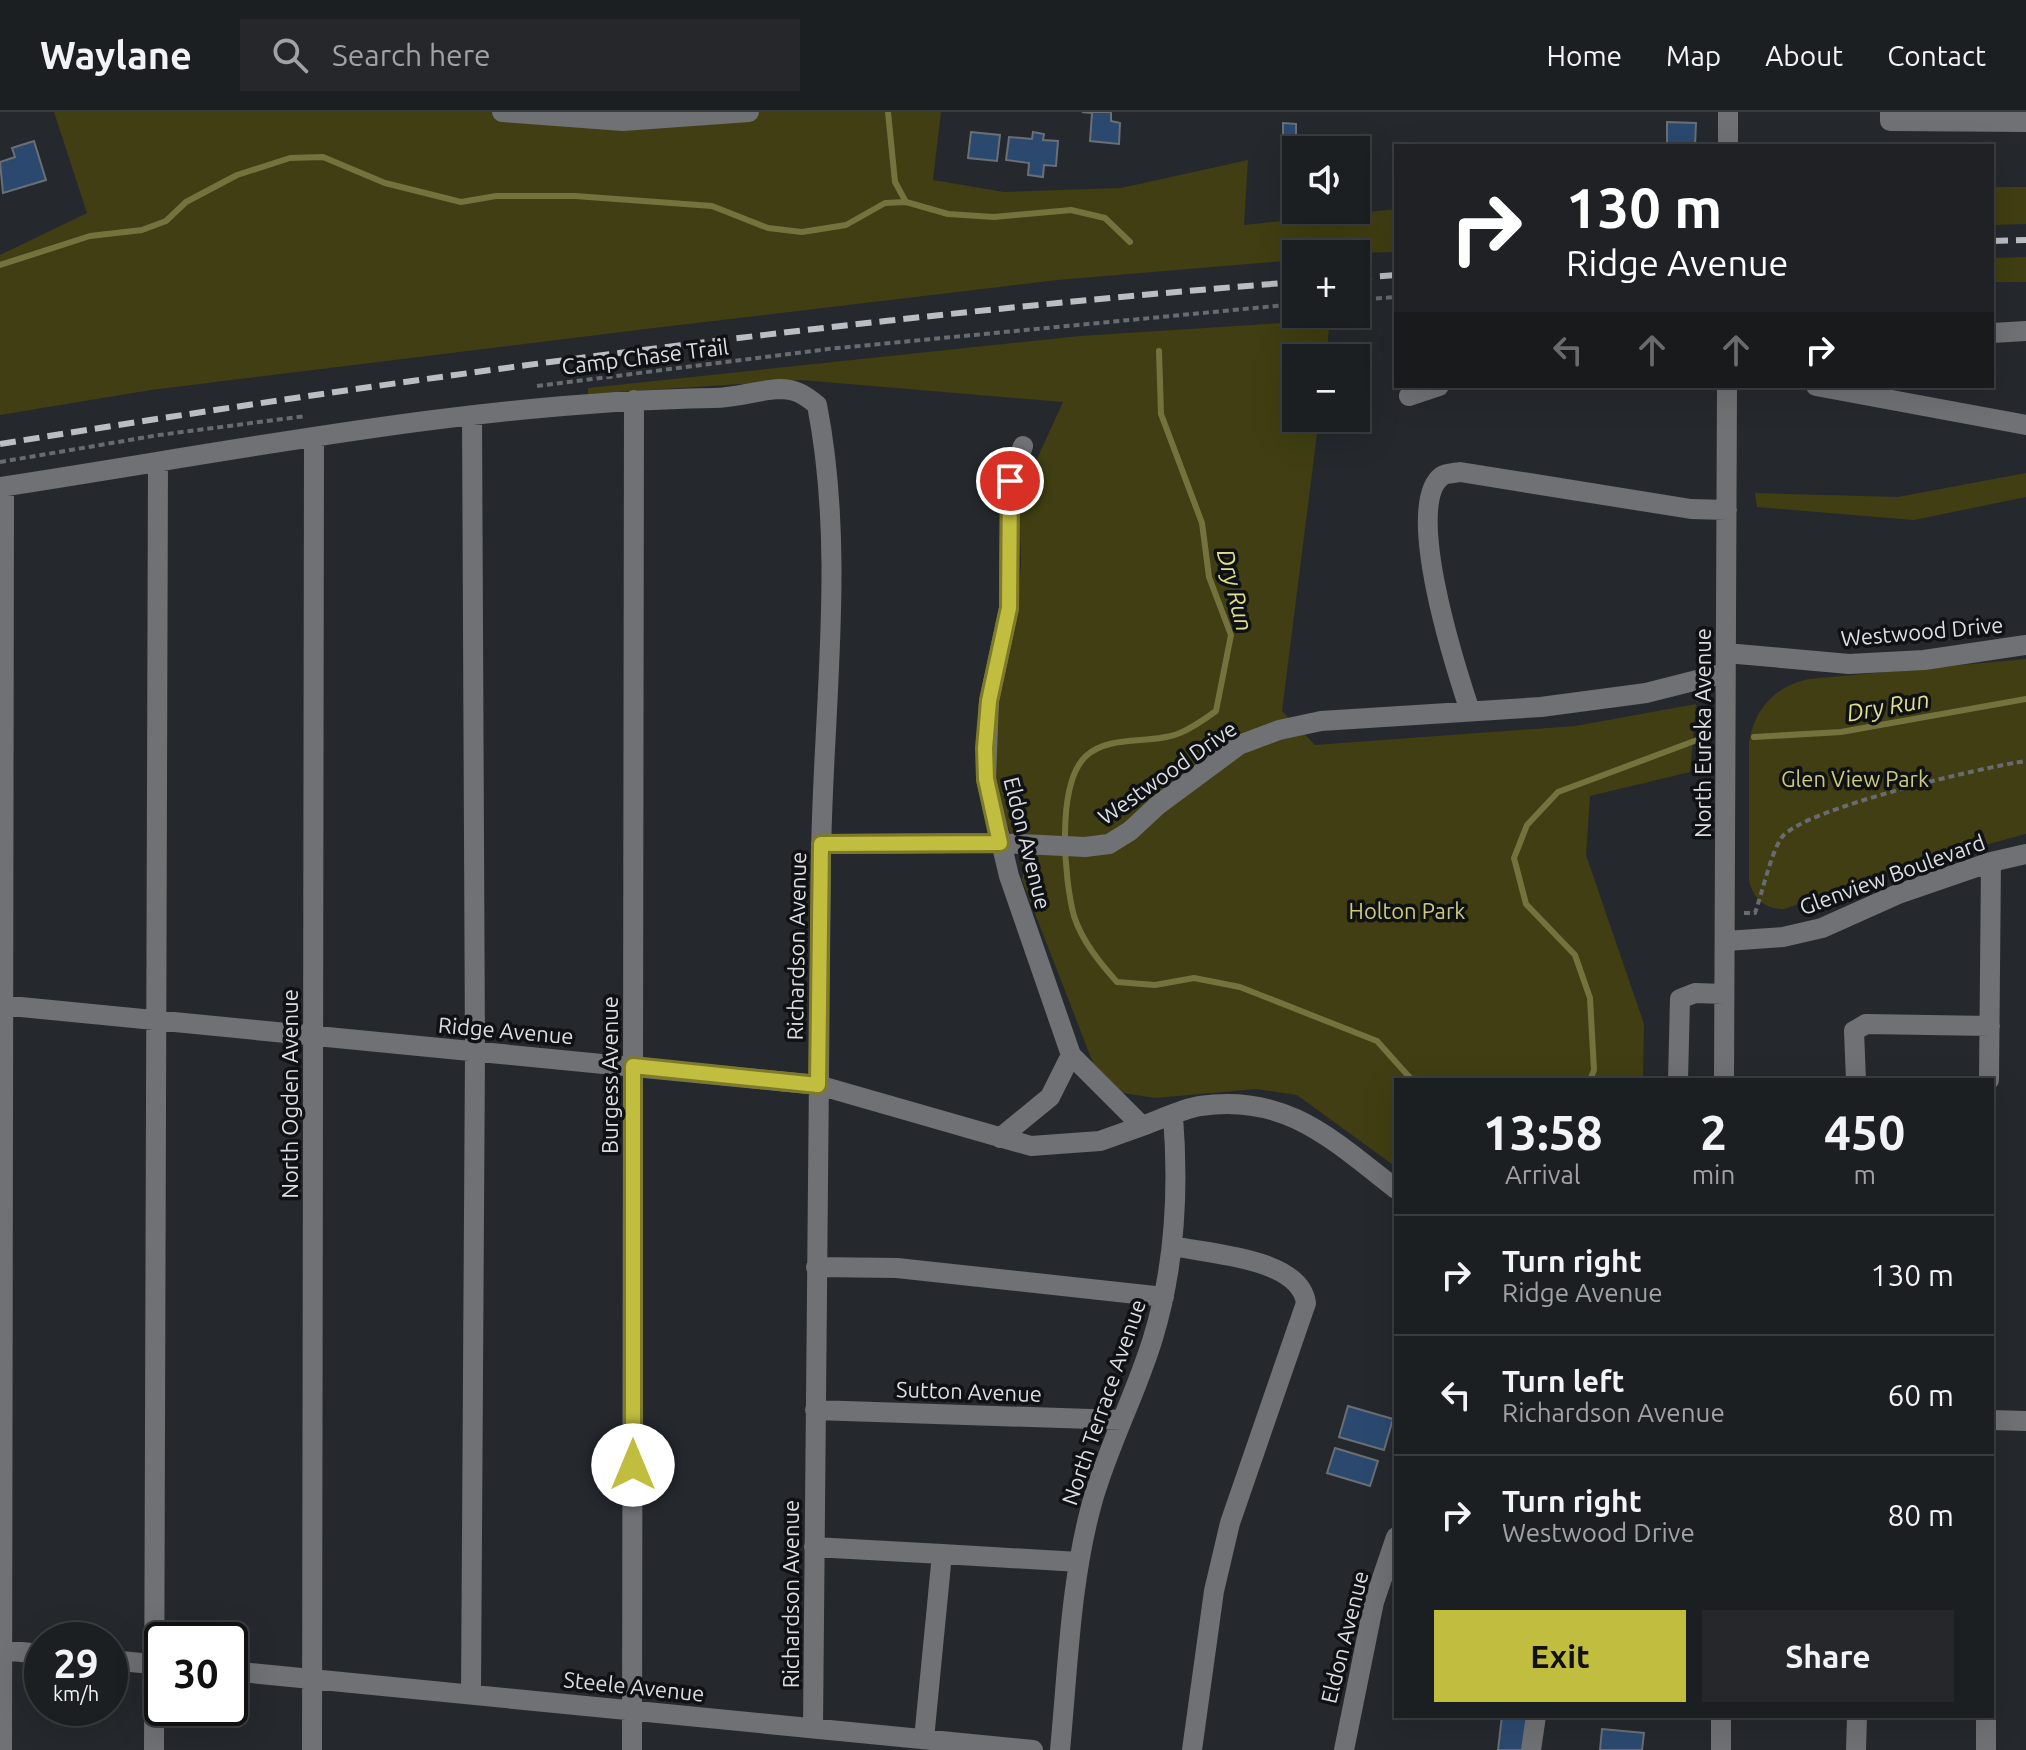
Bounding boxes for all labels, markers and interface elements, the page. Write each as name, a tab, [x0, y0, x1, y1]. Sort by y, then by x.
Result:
search box	[240, 19, 800, 91]
icon: search	[268, 33, 312, 77]
text: Waylane	[40, 34, 192, 76]
text: Search here	[332, 38, 491, 72]
text: Home	[1547, 40, 1622, 71]
text: Map	[1666, 40, 1721, 71]
text: About	[1765, 40, 1843, 71]
text: Contact	[1887, 40, 1986, 71]
map controls	[1282, 136, 1370, 432]
button: sound	[1282, 136, 1370, 224]
icon: right	[1434, 176, 1538, 280]
text: 130 m	[1566, 176, 1722, 239]
button: +	[1282, 240, 1370, 328]
text: Ridge Avenue	[1566, 242, 1788, 283]
icon: left	[1546, 328, 1590, 372]
icon: ahead	[1630, 328, 1674, 372]
icon: ahead	[1714, 328, 1758, 372]
icon: right	[1798, 328, 1842, 372]
street label: Camp Chase Trail	[560, 333, 730, 379]
button: −	[1282, 344, 1370, 432]
pin	[976, 447, 1044, 515]
icon: arrive	[988, 459, 1032, 503]
water label: Dry Run	[1212, 546, 1258, 634]
street label: Westwood Drive	[1840, 611, 2004, 651]
street label: North Eureka Avenue	[1690, 628, 1715, 838]
water label: Dry Run	[1844, 685, 1932, 727]
street label: Westwood Drive	[1093, 715, 1241, 829]
park label: Glen View Park	[1781, 766, 1929, 791]
street label: Eldon Avenue	[999, 774, 1057, 912]
street label: Glenview Boulevard	[1796, 829, 1988, 919]
street label: Richardson Avenue	[782, 852, 810, 1040]
park label: Holton Park	[1349, 898, 1465, 923]
street label: North Ogden Avenue	[277, 989, 302, 1199]
street label: Burgess Avenue	[597, 996, 622, 1154]
street label: Ridge Avenue	[437, 1012, 575, 1048]
text: 13:58	[1483, 1105, 1603, 1159]
text: 2	[1700, 1105, 1727, 1159]
text: 450	[1824, 1105, 1905, 1159]
text: Arrival	[1505, 1160, 1581, 1189]
text: min	[1692, 1160, 1735, 1189]
text: m	[1853, 1160, 1876, 1189]
text: Turn right	[1502, 1244, 1642, 1278]
icon: right	[1434, 1253, 1478, 1297]
text: 130 m	[1870, 1258, 1954, 1292]
text: Ridge Avenue	[1502, 1278, 1663, 1307]
street label: North Terrace Avenue	[1056, 1296, 1150, 1508]
text: Turn left	[1502, 1364, 1624, 1398]
icon: left	[1434, 1373, 1478, 1417]
street label: Sutton Avenue	[896, 1376, 1042, 1406]
text: 60 m	[1887, 1378, 1954, 1412]
text: Richardson Avenue	[1502, 1398, 1725, 1427]
position arrow	[591, 1423, 675, 1507]
text: Turn right	[1502, 1484, 1642, 1518]
icon: right	[1434, 1493, 1478, 1537]
text: 80 m	[1887, 1498, 1954, 1532]
street label: Richardson Avenue	[778, 1500, 803, 1688]
text: Westwood Drive	[1502, 1518, 1695, 1547]
street label: Eldon Avenue	[1315, 1568, 1373, 1706]
button: Exit	[1434, 1610, 1686, 1702]
button: Share	[1702, 1610, 1954, 1702]
speed limit sign: 30	[144, 1622, 248, 1726]
text: 29	[53, 1641, 99, 1686]
street label: Steele Avenue	[562, 1666, 706, 1706]
text: km/h	[53, 1682, 99, 1705]

